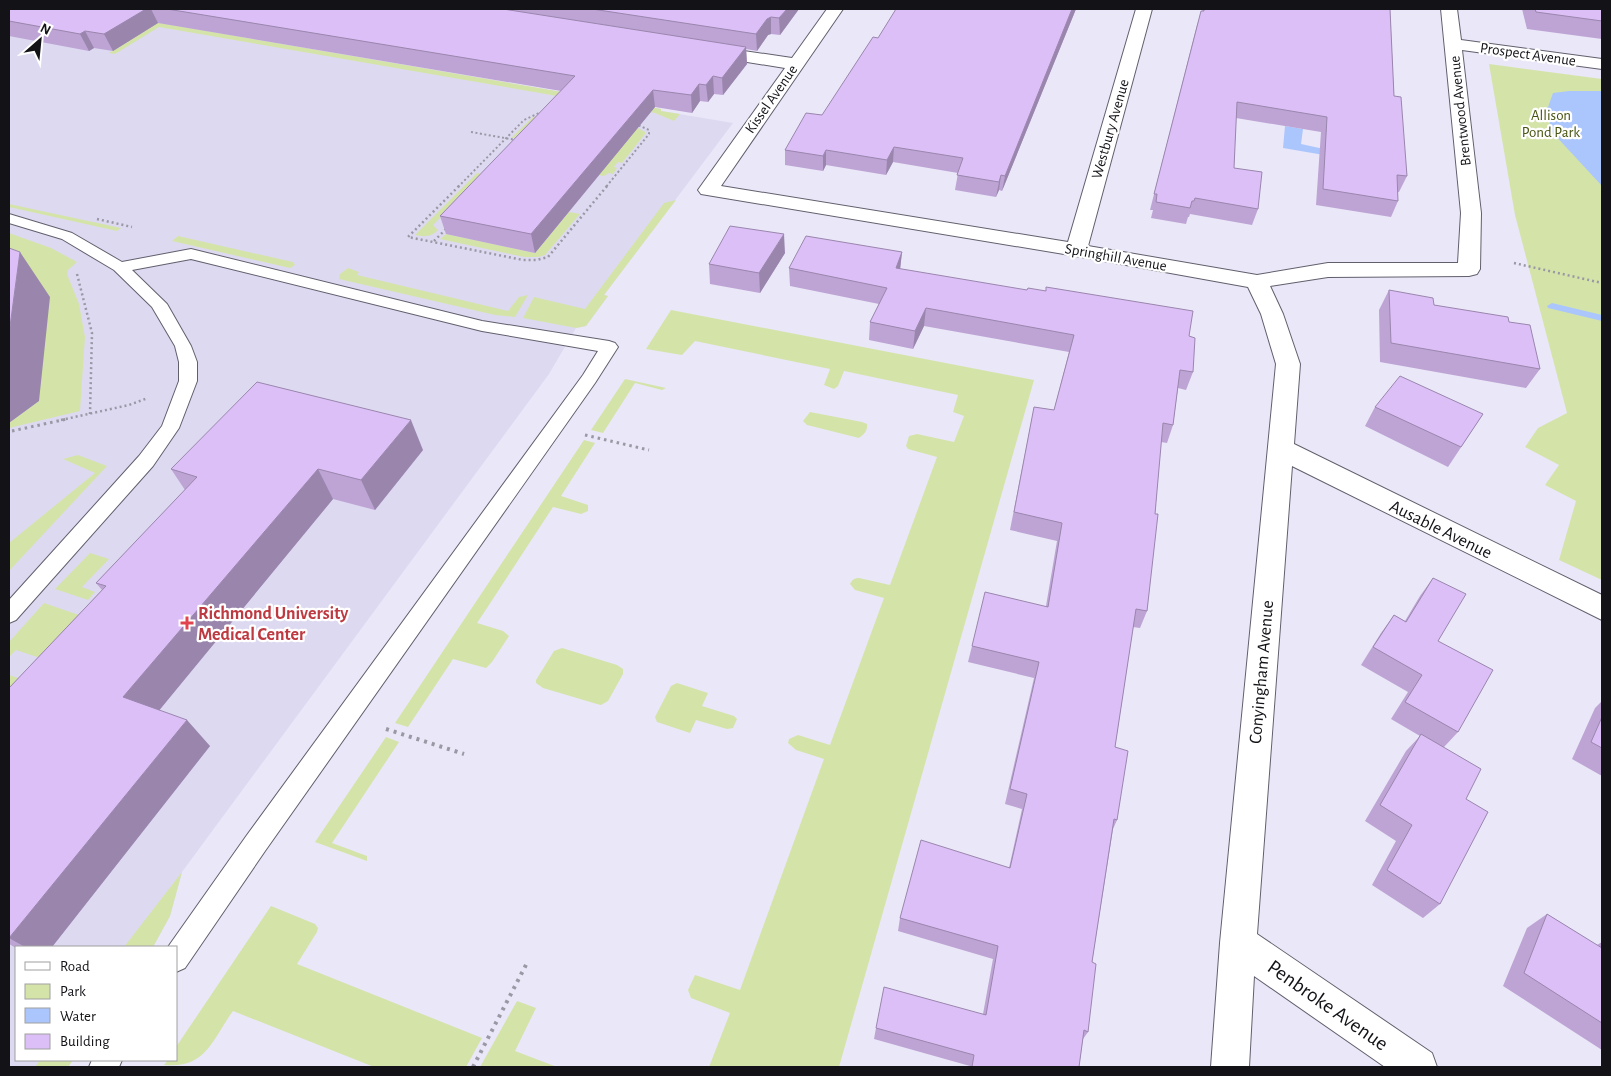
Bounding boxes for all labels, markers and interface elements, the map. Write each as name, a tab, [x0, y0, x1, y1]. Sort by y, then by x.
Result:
north arrow	[15, 15, 65, 65]
text: N	[38, 21, 53, 38]
street label: Prospect Avenue	[1479, 40, 1577, 69]
street label: Brentwood Avenue	[1447, 55, 1474, 167]
street label: Kissel Avenue	[742, 62, 800, 136]
street label: Westbury Avenue	[1089, 78, 1132, 181]
park label: Allison Pond Park	[1522, 108, 1580, 140]
street label: Springhill Avenue	[1064, 241, 1168, 274]
street label: Ausable Avenue	[1386, 497, 1495, 562]
street label: Conyingham Avenue	[1247, 600, 1277, 745]
place label: Richmond University Medical Center	[198, 605, 349, 644]
marker: Richmond University Medical Center	[180, 616, 194, 630]
legend	[15, 946, 178, 1061]
street label: Penbroke Avenue	[1264, 956, 1392, 1055]
text: Road	[60, 959, 90, 974]
text: Park	[60, 984, 86, 999]
text: Water	[60, 1009, 96, 1024]
text: Building	[60, 1034, 110, 1049]

